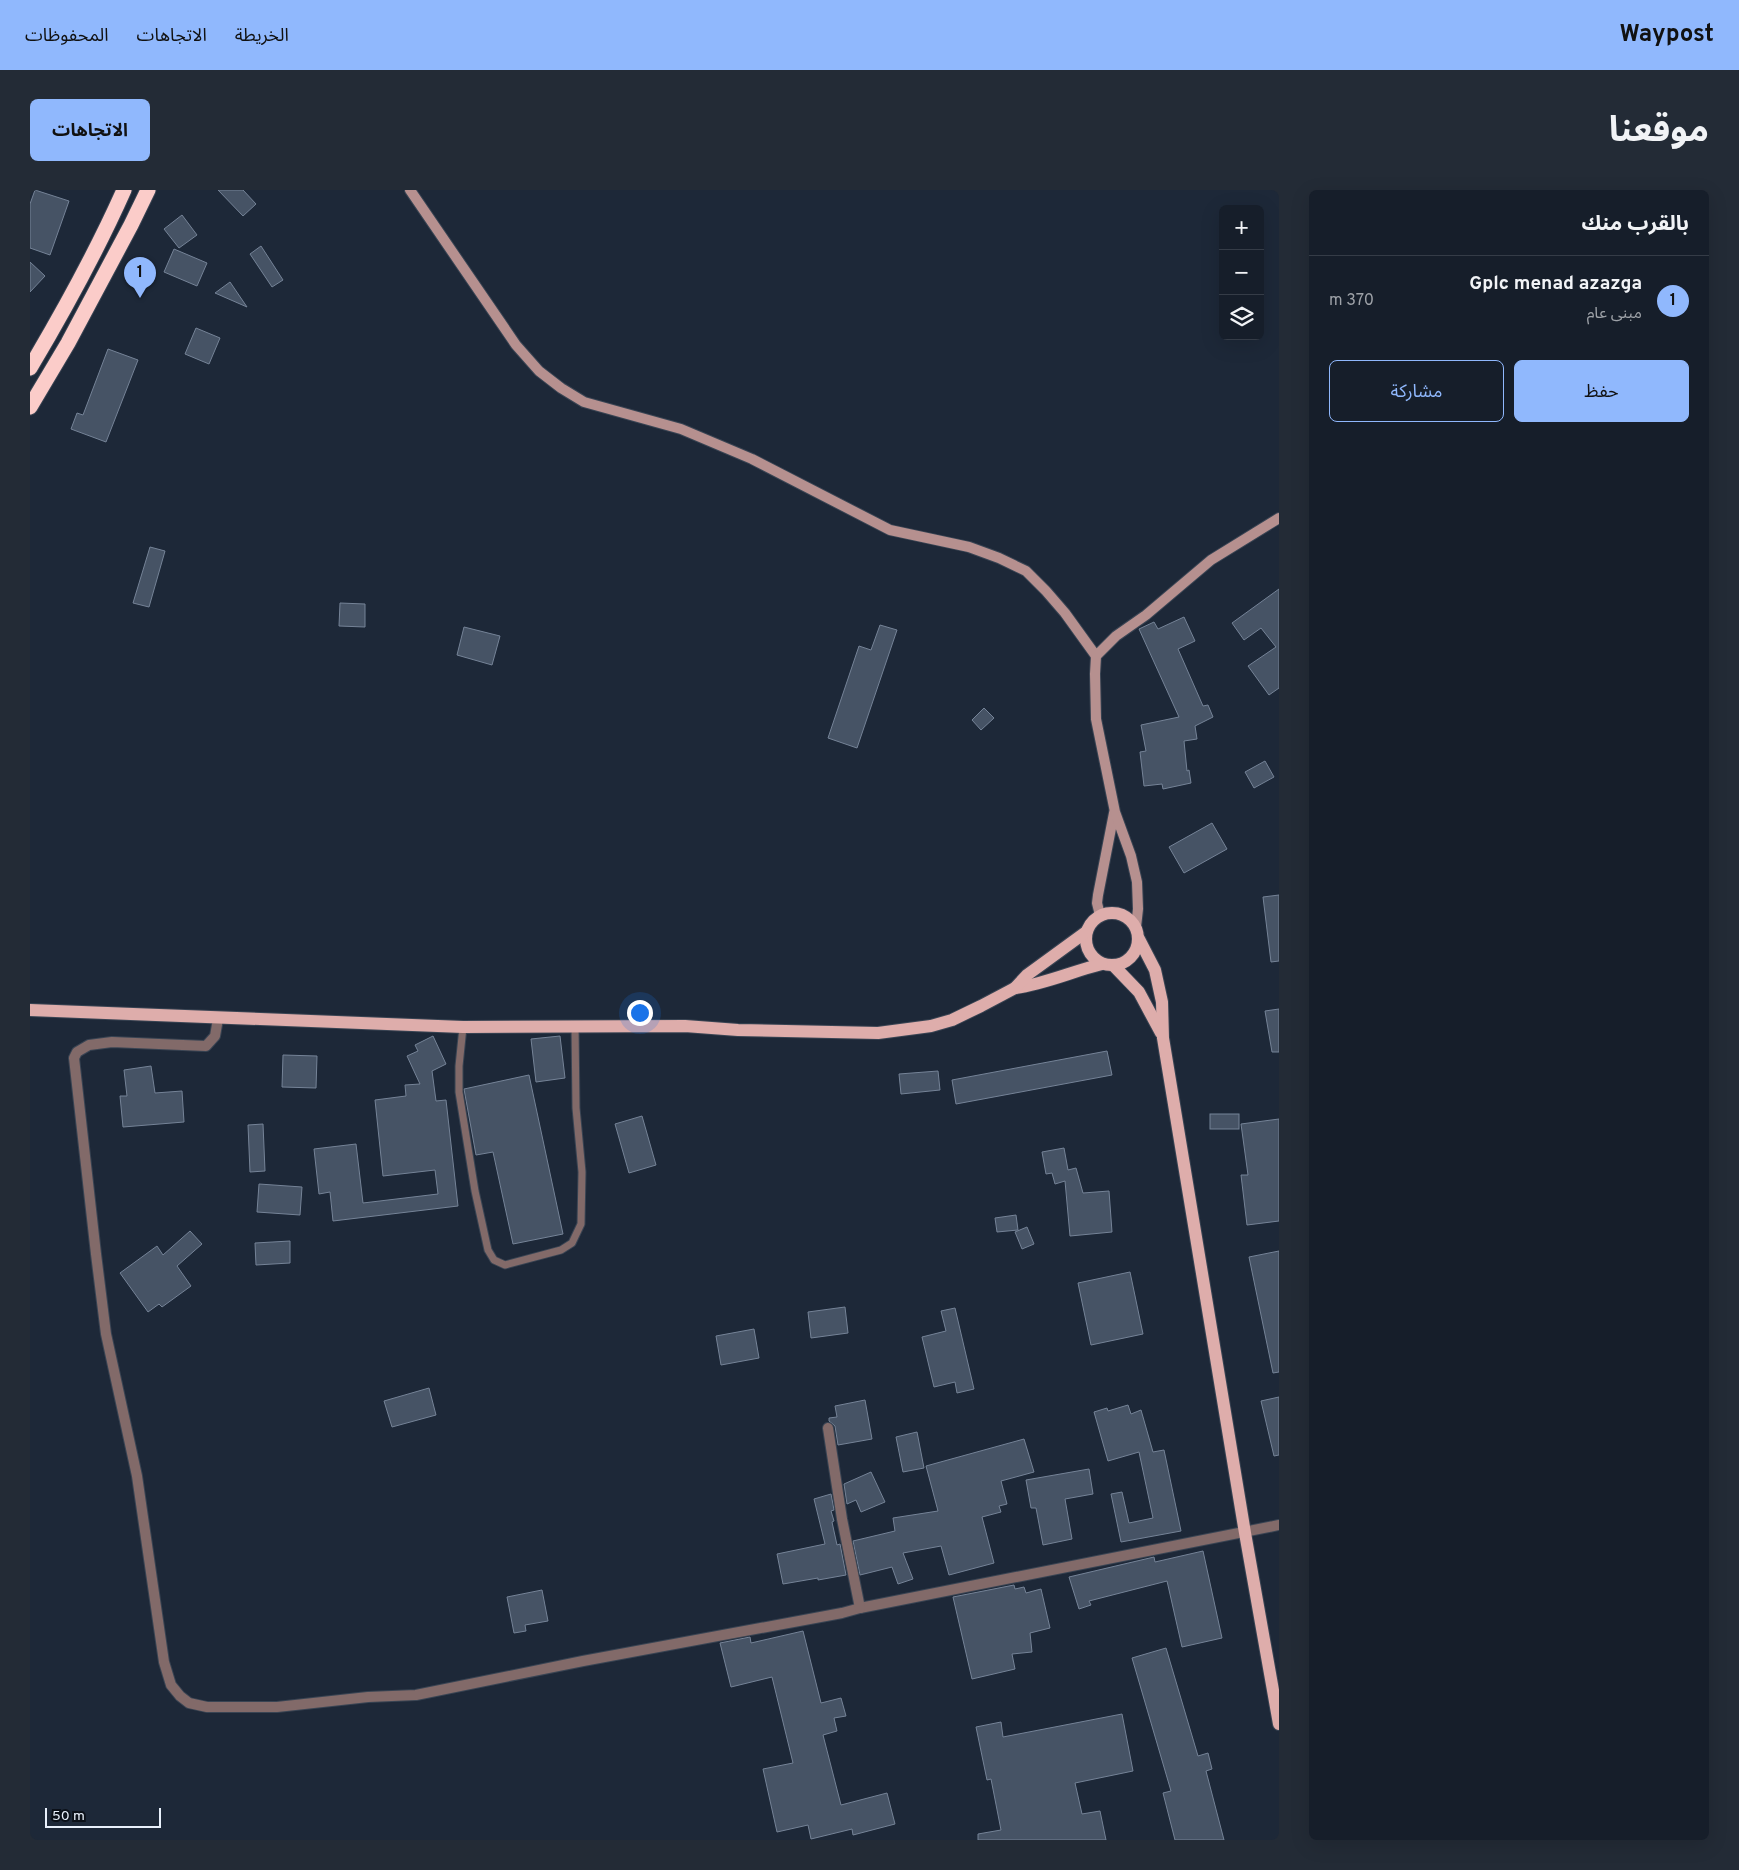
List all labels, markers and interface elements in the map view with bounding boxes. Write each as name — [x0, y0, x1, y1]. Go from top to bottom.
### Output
text: Waypost — [1620, 20, 1714, 50]
text: المحفوظات — [25, 25, 109, 48]
text: الاتجاهات — [137, 25, 207, 48]
text: الخريطة — [235, 25, 289, 48]
button: الاتجاهات — [30, 99, 150, 161]
text: موقعنا — [1609, 110, 1709, 154]
map controls — [1219, 205, 1264, 340]
button: + — [1219, 205, 1264, 250]
text: بالقرب منك — [1581, 211, 1689, 238]
button: − — [1219, 250, 1264, 295]
pin: 1 — [124, 257, 156, 298]
text: Gplc menad azazga — [1469, 272, 1642, 296]
text: 370 m — [1329, 291, 1374, 311]
text: 1 — [1670, 291, 1676, 311]
button: layers — [1219, 295, 1264, 340]
text: مبنى عام — [1587, 304, 1642, 324]
button: مشاركة — [1329, 360, 1504, 422]
button: حفظ — [1514, 360, 1689, 422]
your location — [627, 1000, 653, 1026]
scale bar — [45, 1805, 161, 1828]
text: 50 m — [52, 1808, 85, 1825]

